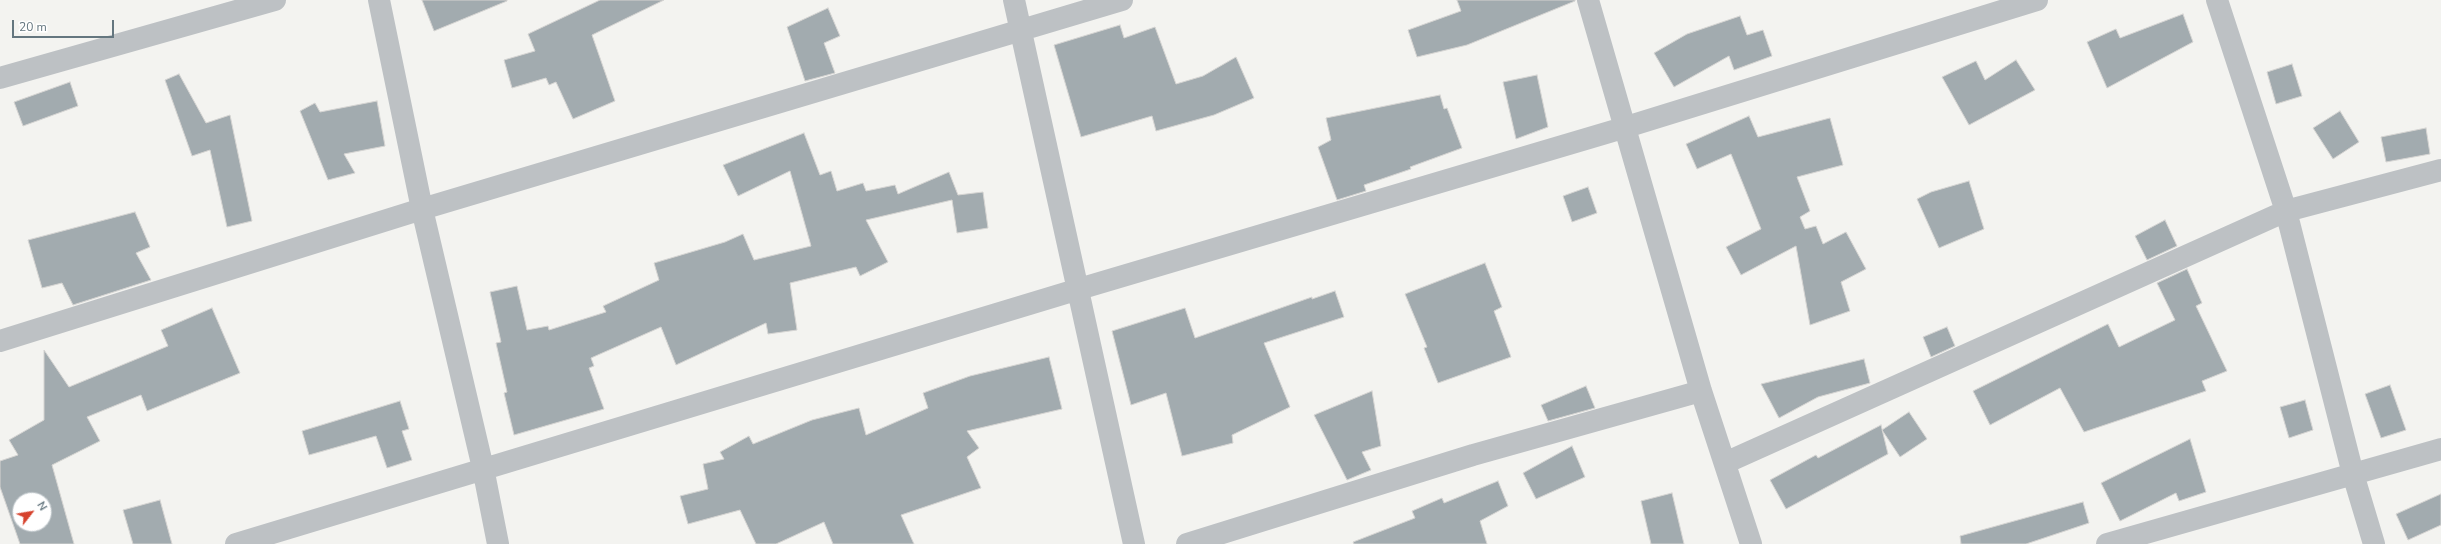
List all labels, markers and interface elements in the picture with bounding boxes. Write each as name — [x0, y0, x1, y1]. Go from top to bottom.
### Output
scale bar — [14, 12, 116, 38]
text: 20 m — [19, 19, 47, 35]
north arrow — [12, 492, 52, 532]
text: N — [33, 499, 50, 513]

